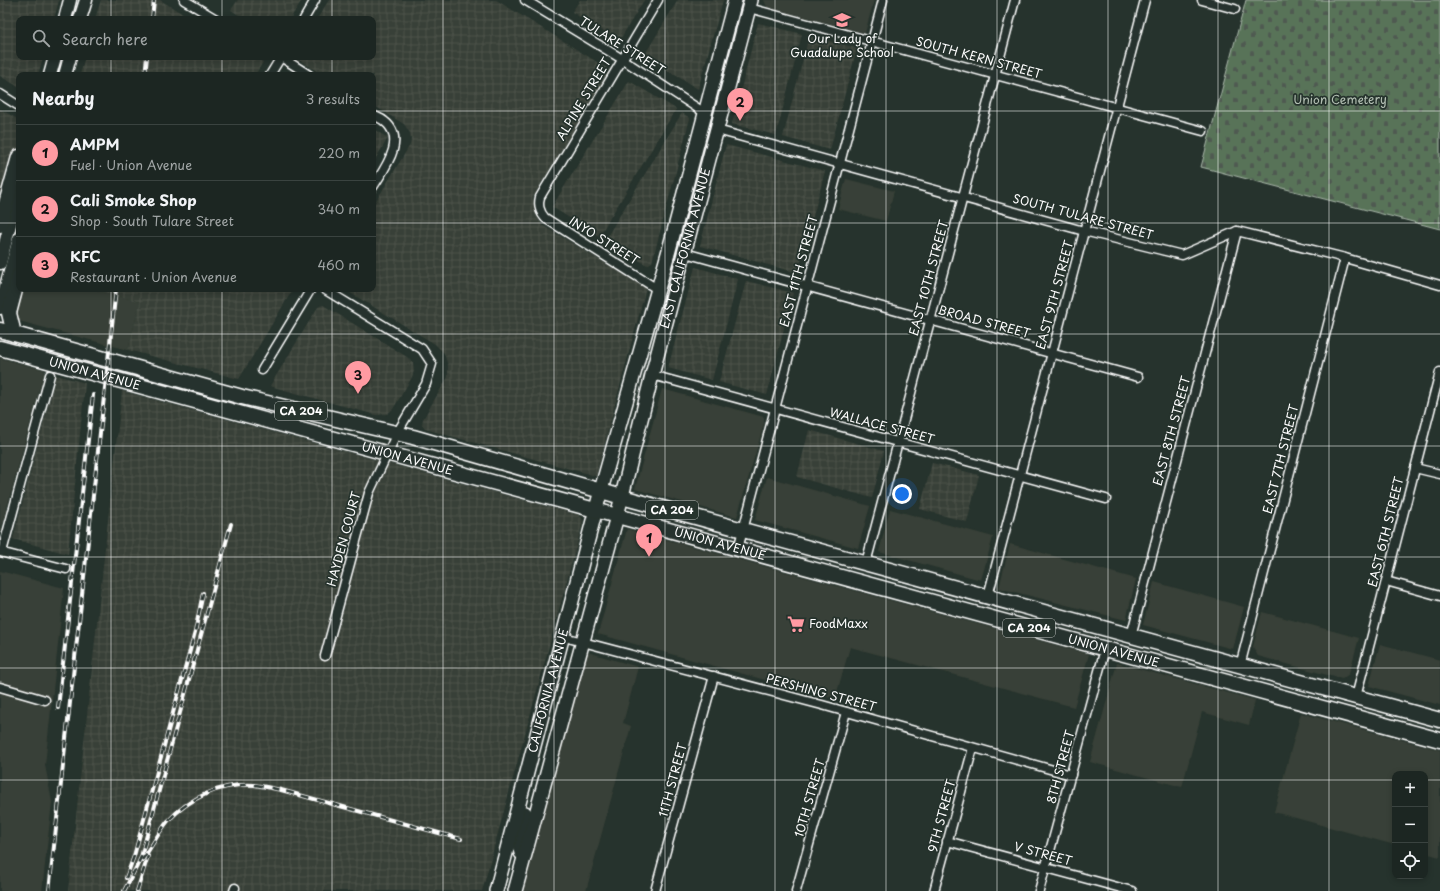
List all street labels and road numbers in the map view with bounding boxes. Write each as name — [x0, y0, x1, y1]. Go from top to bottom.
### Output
street label: TULARE STREET — [576, 12, 670, 79]
street label: SOUTH KERN STREET — [914, 32, 1045, 83]
street label: ALPINE STREET — [551, 53, 615, 143]
street label: EAST CALIFORNIA AVENUE — [655, 166, 714, 330]
street label: SOUTH TULARE STREET — [1011, 189, 1156, 244]
street label: INYO STREET — [566, 211, 644, 269]
street label: EAST 11TH STREET — [774, 212, 822, 329]
street label: EAST 10TH STREET — [904, 217, 952, 338]
street label: EAST 9TH STREET — [1031, 237, 1077, 351]
street label: BROAD STREET — [936, 300, 1033, 342]
street label: UNION AVENUE — [47, 352, 143, 394]
street label: EAST 8TH STREET — [1148, 373, 1195, 488]
street label: EAST 7TH STREET — [1258, 401, 1303, 515]
road number: CA 204 — [275, 402, 327, 420]
street label: WALLACE STREET — [828, 402, 938, 448]
street label: UNION AVENUE — [360, 437, 455, 479]
street label: EAST 6TH STREET — [1363, 474, 1408, 589]
street label: HAYDEN COURT — [322, 488, 365, 588]
road number: CA 204 — [646, 501, 698, 519]
street label: UNION AVENUE — [672, 522, 768, 564]
road number: CA 204 — [1003, 619, 1055, 637]
street label: CALIFORNIA AVENUE — [523, 626, 572, 755]
street label: UNION AVENUE — [1066, 629, 1162, 671]
street label: PERSHING STREET — [764, 669, 879, 716]
street label: 8TH STREET — [1042, 727, 1079, 805]
street label: 11TH STREET — [653, 740, 691, 819]
street label: 10TH STREET — [789, 756, 829, 839]
street label: 9TH STREET — [923, 776, 960, 854]
street label: V STREET — [1012, 837, 1075, 870]

